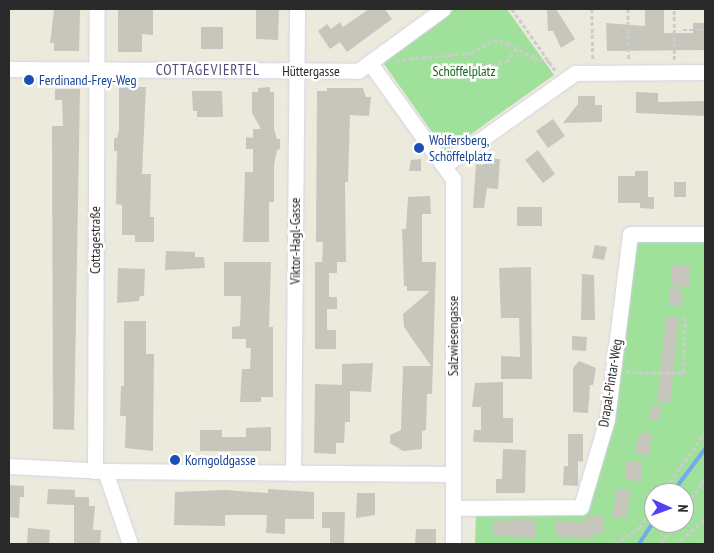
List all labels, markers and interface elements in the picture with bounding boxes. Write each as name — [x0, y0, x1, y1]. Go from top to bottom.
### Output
district label: COTTAGEVIERTEL — [154, 61, 262, 79]
street label: Hüttergasse — [282, 63, 340, 79]
park label: Schöffelplatz — [432, 63, 496, 79]
place label: Ferdinand-Frey-Weg — [39, 72, 137, 88]
marker: Ferdinand-Frey-Weg — [23, 74, 35, 86]
place label: Wolfersberg, Schöffelplatz — [429, 132, 492, 164]
marker: Wolfersberg, Schöffelplatz — [413, 142, 425, 154]
street label: Viktor-Hagl-Gasse — [287, 198, 303, 284]
street label: Cottagestraße — [87, 206, 103, 274]
street label: Salzwiesengasse — [445, 296, 461, 376]
street label: Drapal-Pintar-Weg — [595, 338, 625, 428]
place label: Korngoldgasse — [185, 452, 256, 468]
marker: Korngoldgasse — [169, 454, 181, 466]
north arrow — [644, 483, 694, 533]
text: N — [674, 504, 692, 513]

